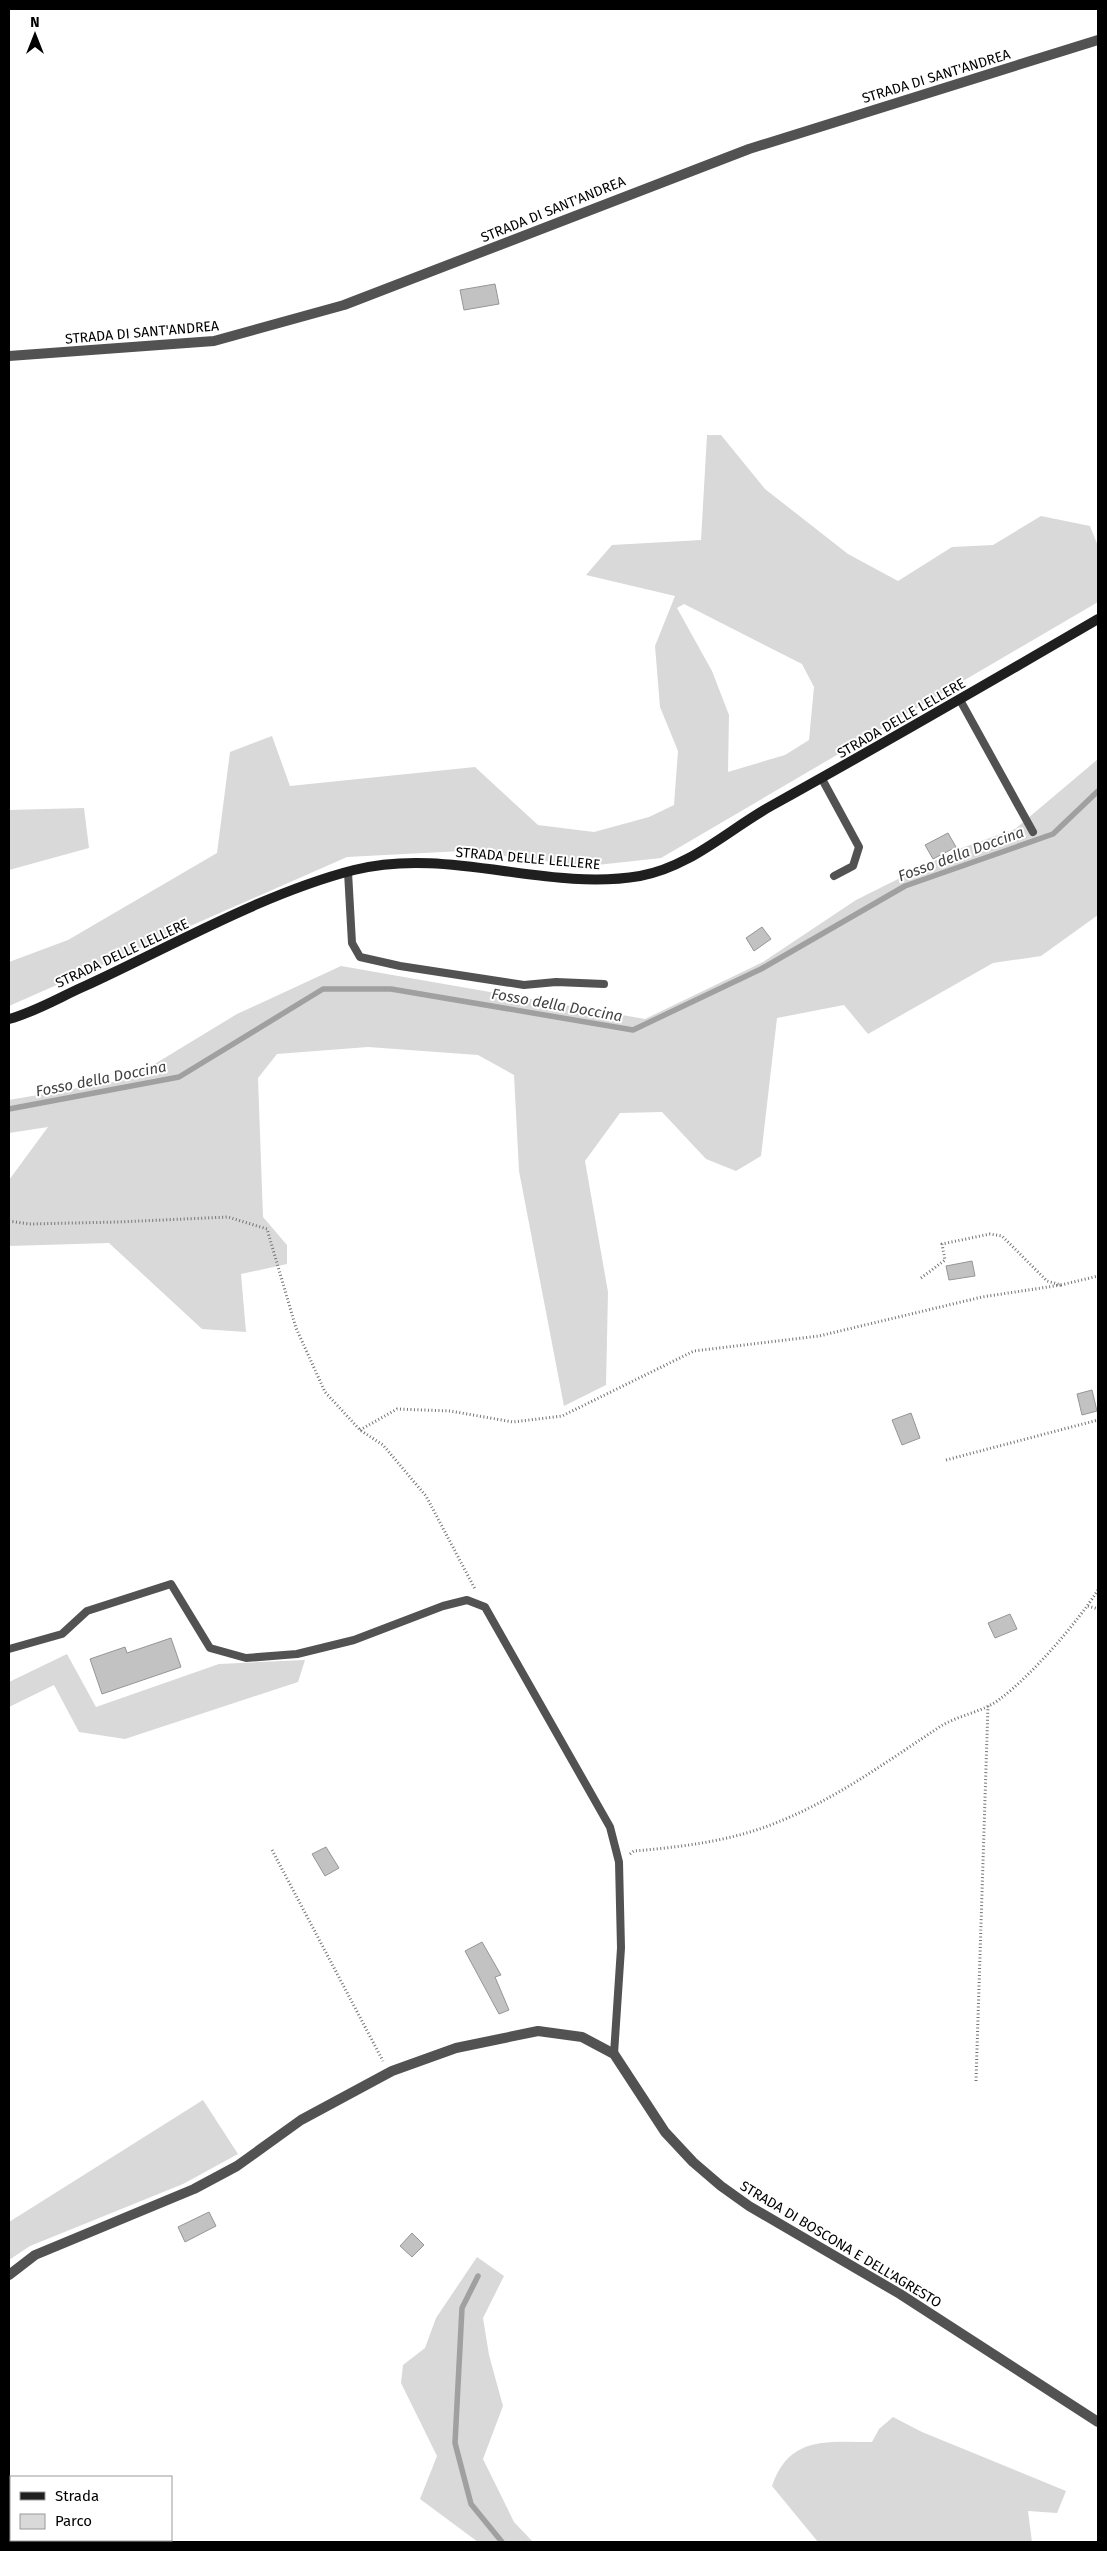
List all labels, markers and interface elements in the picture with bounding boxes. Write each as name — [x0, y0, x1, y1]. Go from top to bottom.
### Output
north arrow — [10, 10, 60, 60]
text: N — [30, 14, 40, 31]
street label: STRADA DI SANT'ANDREA — [860, 46, 1012, 107]
street label: STRADA DI SANT'ANDREA — [478, 173, 628, 246]
street label: STRADA DI SANT'ANDREA — [64, 317, 220, 348]
street label: STRADA DELLE LELLERE — [834, 675, 968, 762]
water label: Fosso della Doccina — [896, 823, 1026, 885]
street label: STRADA DELLE LELLERE — [455, 844, 601, 873]
street label: STRADA DELLE LELLERE — [53, 915, 192, 992]
water label: Fosso della Doccina — [490, 985, 624, 1025]
water label: Fosso della Doccina — [34, 1058, 168, 1100]
street label: STRADA DI BOSCONA E DELL'AGRESTO — [737, 2177, 945, 2311]
legend — [10, 2476, 172, 2541]
text: Strada — [55, 2487, 99, 2505]
text: Parco — [55, 2512, 92, 2530]

